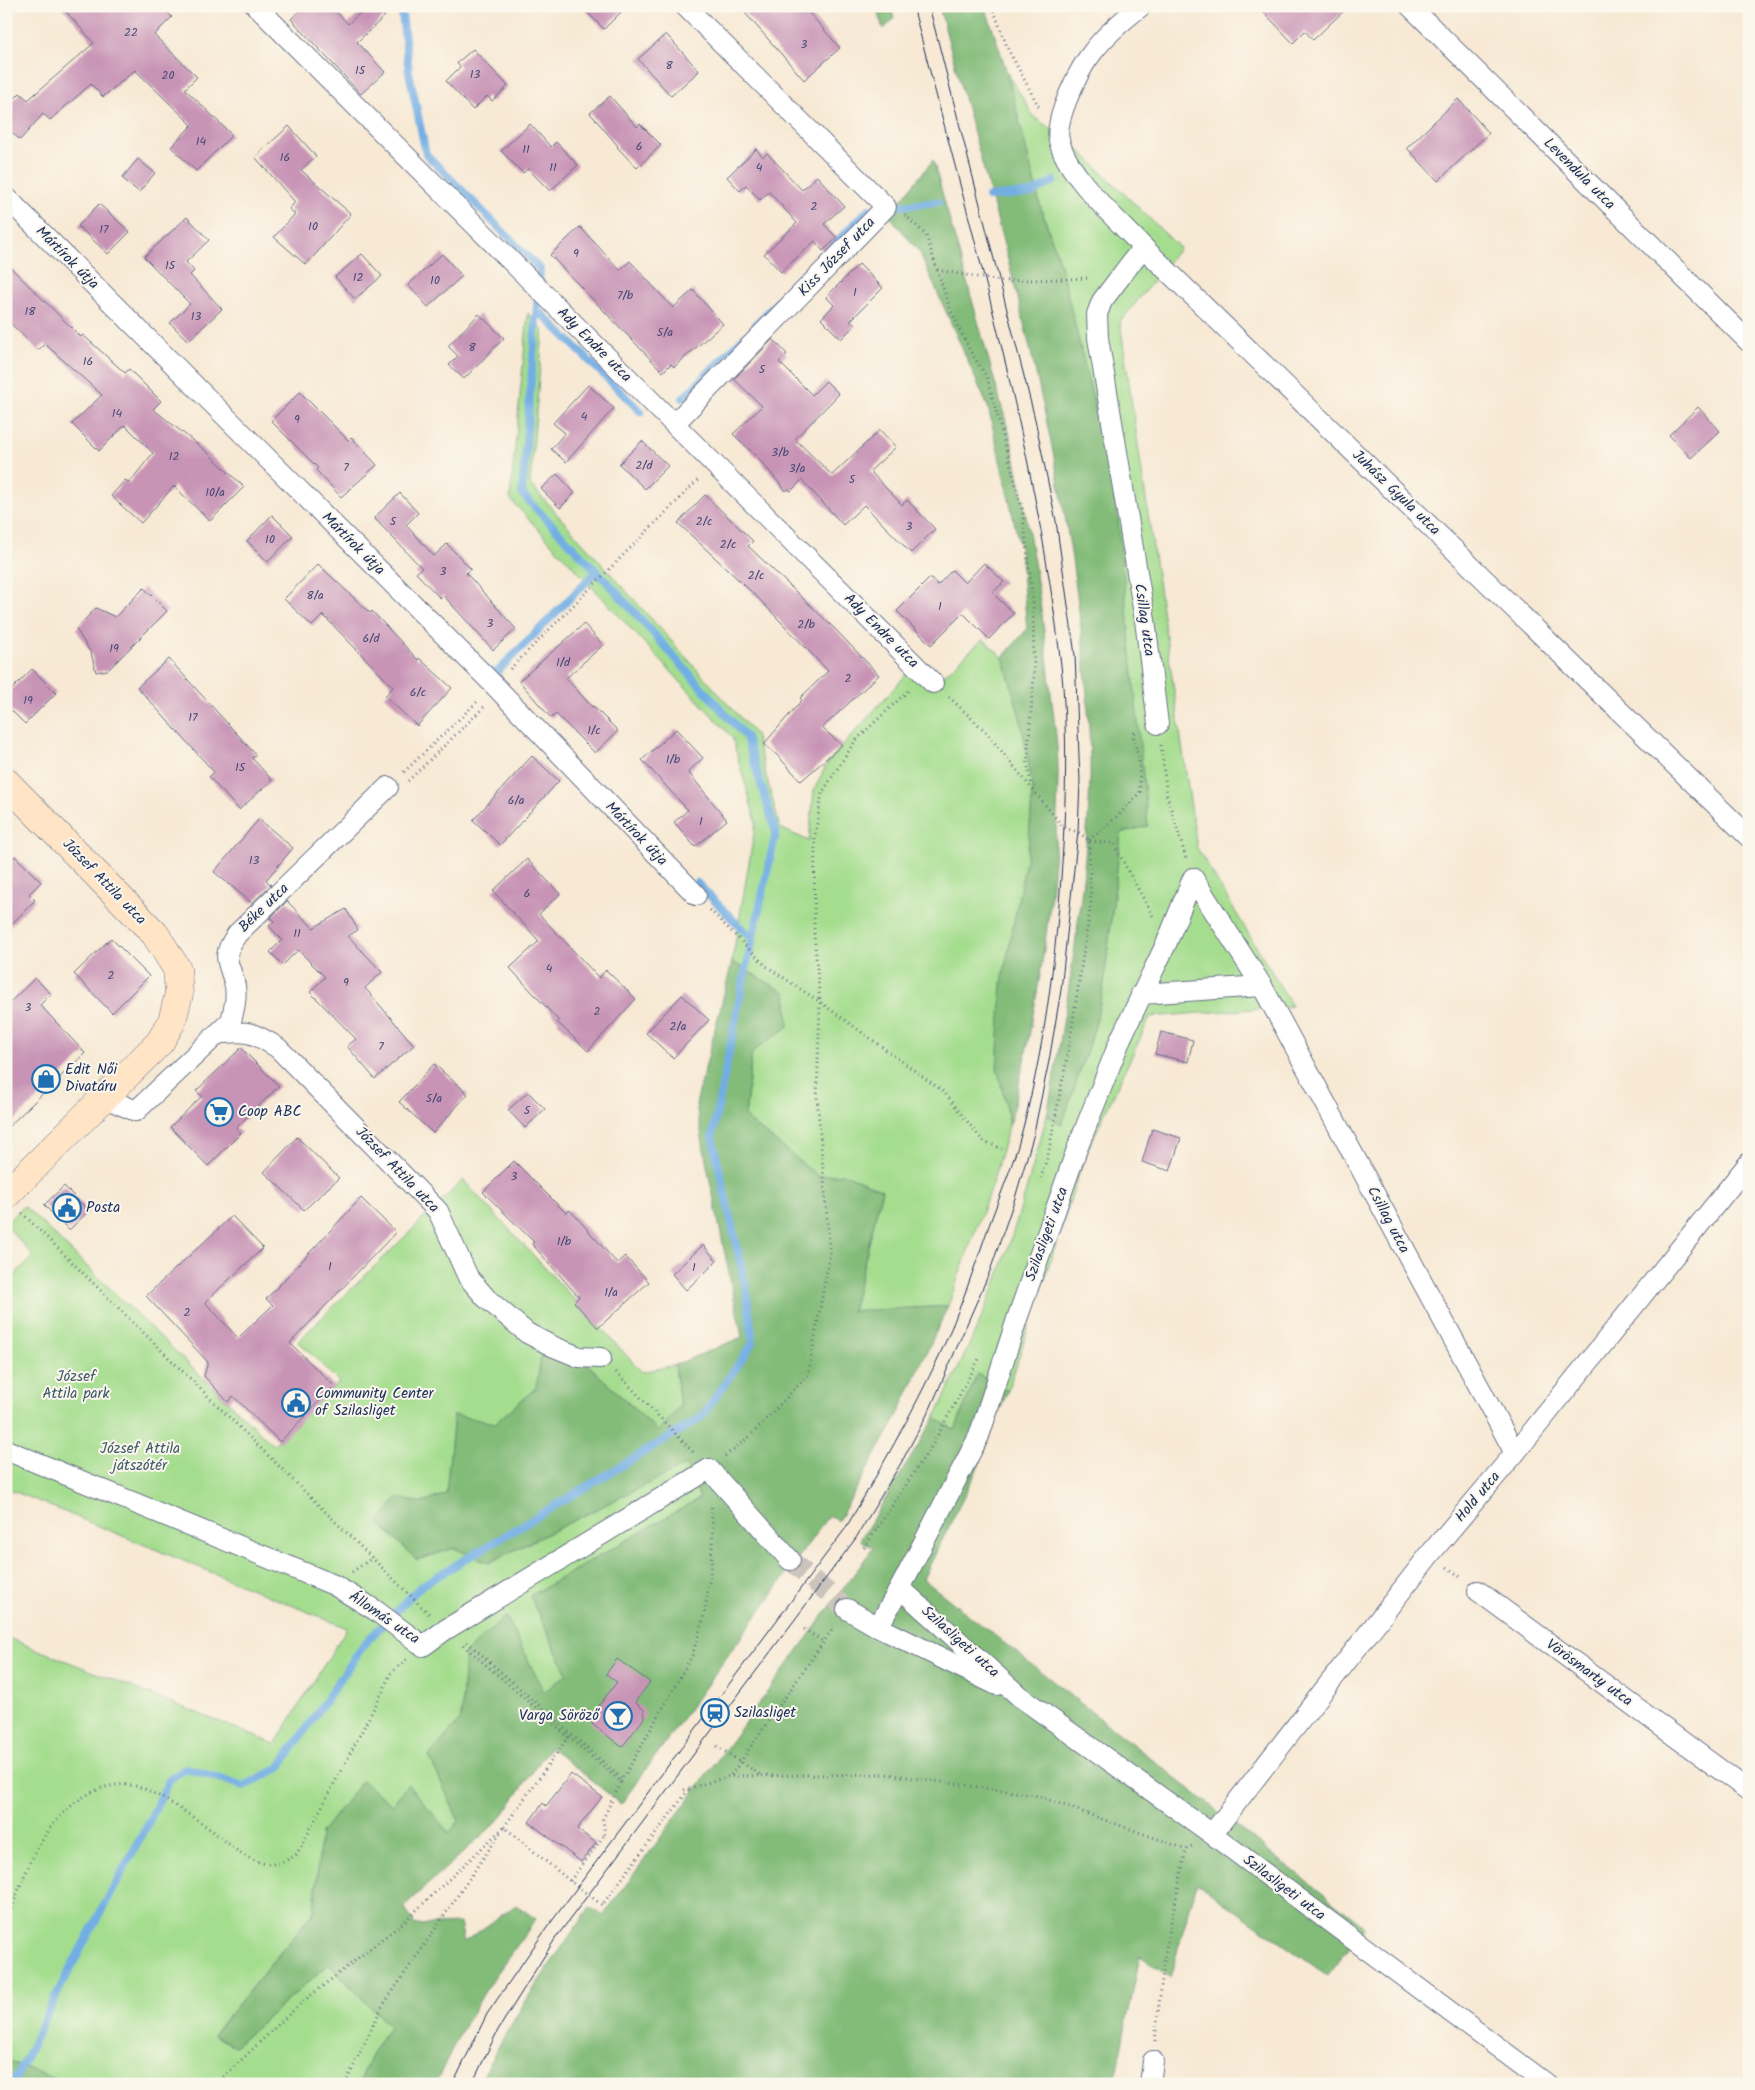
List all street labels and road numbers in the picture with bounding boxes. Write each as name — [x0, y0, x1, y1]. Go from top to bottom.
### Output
street label: Levendula utca — [1537, 132, 1621, 216]
street label: Kiss József utca — [793, 212, 881, 302]
street label: Mártírok útja — [30, 221, 104, 295]
street label: Ady Endre utca — [551, 302, 637, 388]
street label: Juhász Gyula utca — [1346, 444, 1446, 542]
street label: Mártírok útja — [316, 507, 390, 581]
street label: Csillag utca — [1127, 582, 1161, 658]
street label: Ady Endre utca — [838, 588, 924, 674]
street label: Mártírok útja — [599, 796, 673, 872]
street label: József Attila utca — [56, 833, 152, 931]
street label: Béke utca — [233, 878, 295, 938]
street label: József Attila utca — [349, 1121, 445, 1219]
street label: Csillag utca — [1360, 1182, 1416, 1258]
street label: Szilasligeti utca — [1019, 1184, 1075, 1284]
street label: Hold utca — [1449, 1466, 1507, 1528]
street label: Állomás utca — [344, 1585, 424, 1651]
street label: Szilasligeti utca — [915, 1600, 1005, 1684]
street label: Vörösmarty utca — [1541, 1633, 1637, 1713]
street label: Szilasligeti utca — [1237, 1849, 1331, 1927]

